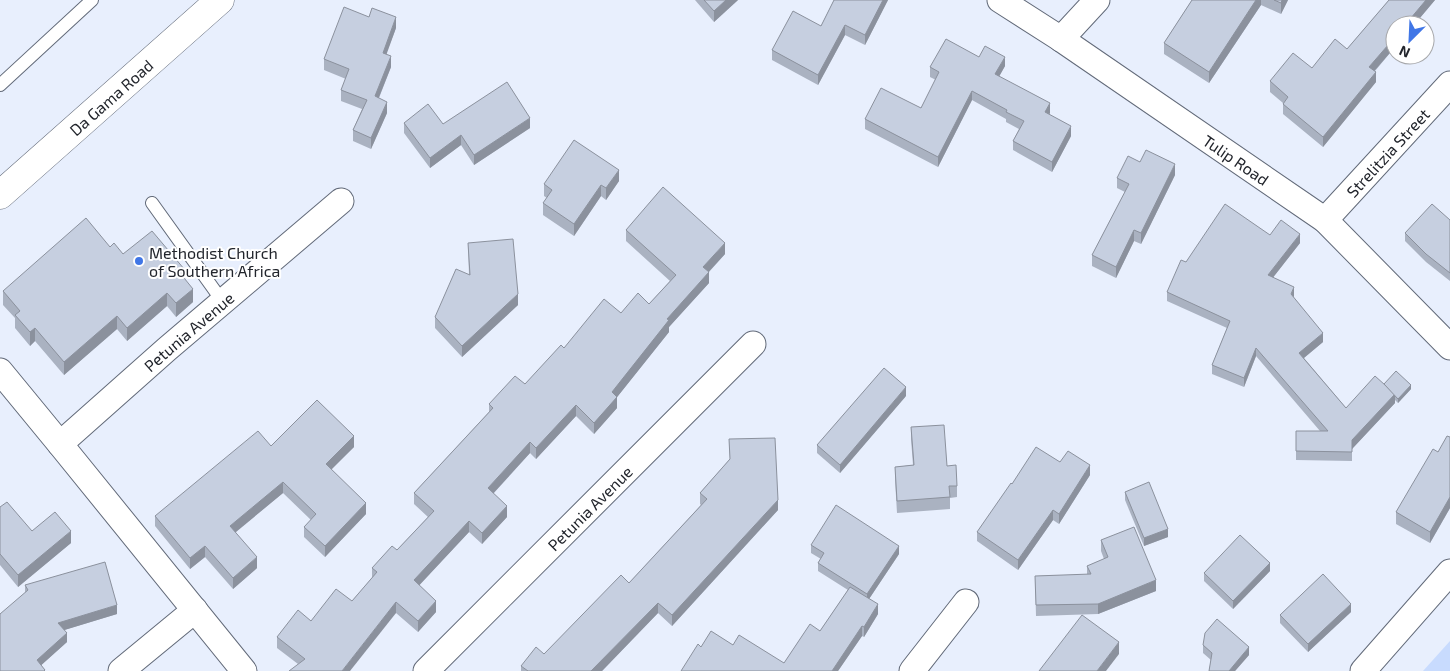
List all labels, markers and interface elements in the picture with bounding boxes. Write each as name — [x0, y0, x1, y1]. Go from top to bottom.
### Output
north arrow — [1385, 15, 1435, 65]
text: N — [1396, 43, 1413, 62]
street label: Da Gama Road — [65, 55, 156, 139]
street label: Strelitzia Street — [1342, 104, 1433, 201]
street label: Tulip Road — [1200, 130, 1273, 188]
place label: Methodist Church of Southern Africa — [149, 243, 280, 280]
marker: Methodist Church of Southern Africa — [133, 255, 145, 267]
street label: Petunia Avenue — [140, 287, 237, 375]
street label: Petunia Avenue — [543, 461, 636, 554]

